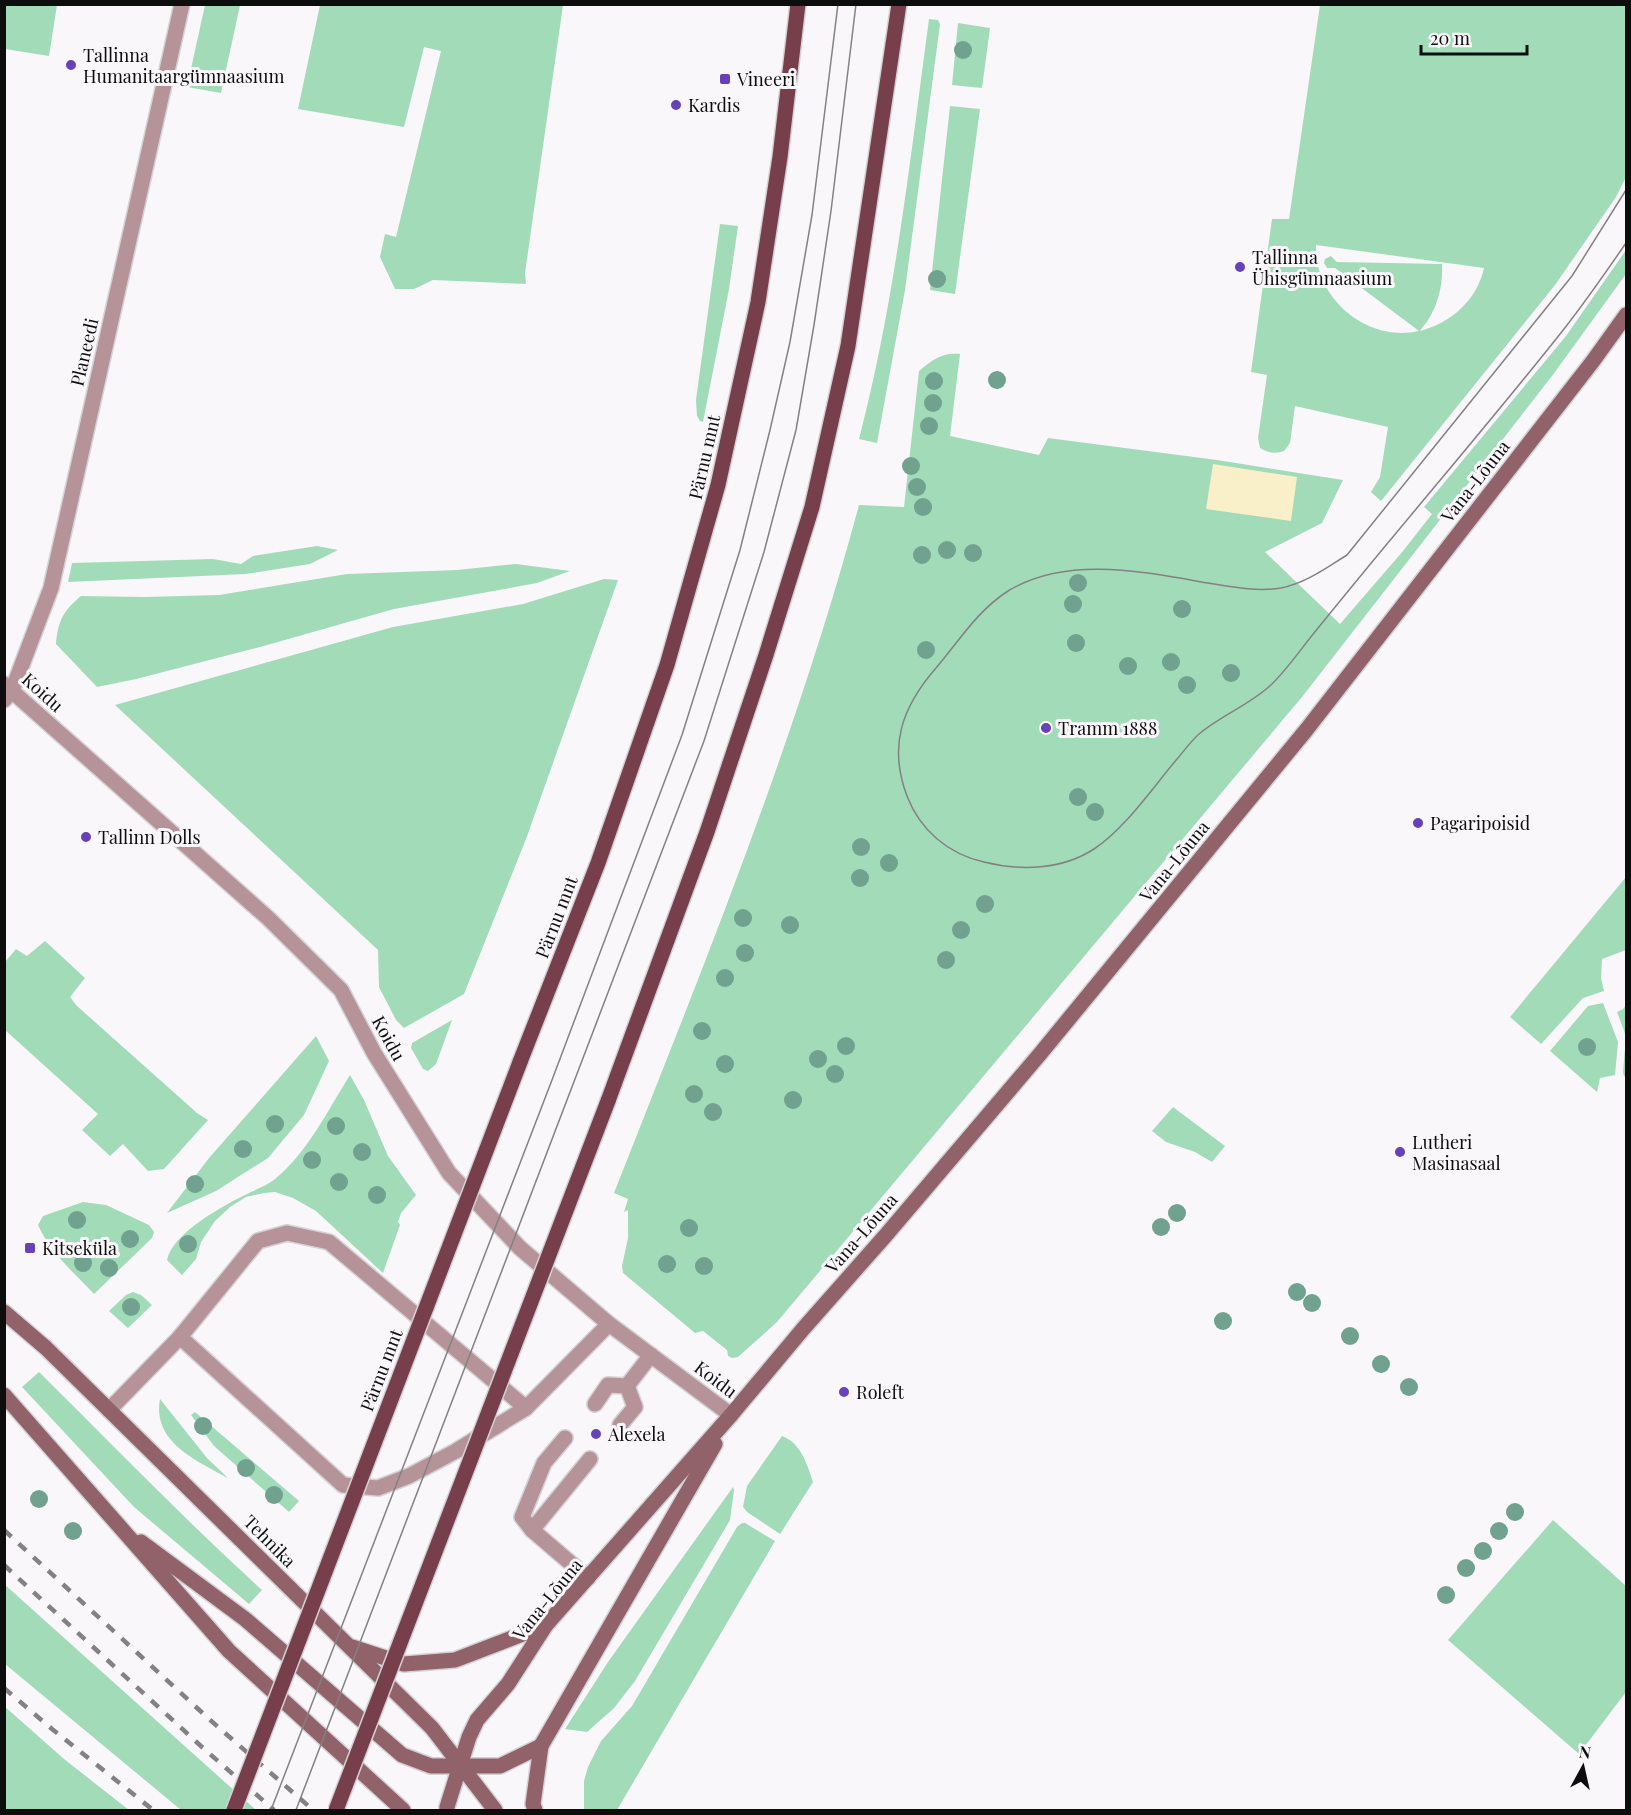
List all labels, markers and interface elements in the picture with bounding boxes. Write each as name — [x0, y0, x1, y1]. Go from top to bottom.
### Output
scale bar — [1421, 18, 1528, 56]
text: 20 m — [1430, 26, 1470, 50]
place label: Tallinna Humanitaargümnaasium — [83, 43, 285, 88]
marker: Tallinna Humanitaargümnaasium — [64, 58, 78, 72]
place label: Vineeri — [736, 67, 795, 91]
marker: Vineeri — [718, 72, 732, 86]
place label: Kardis — [688, 93, 740, 117]
marker: Kardis — [669, 98, 683, 112]
place label: Tallinna Ühisgümnaasium — [1252, 245, 1392, 290]
marker: Tallinna Ühisgümnaasium — [1233, 260, 1247, 274]
street label: Planeedi — [65, 316, 103, 388]
street label: Pärnu mnt — [683, 412, 726, 502]
street label: Vana-Lõuna — [1435, 435, 1515, 528]
street label: Koidu — [17, 667, 69, 717]
place label: Tramm 1888 — [1058, 716, 1157, 740]
marker: Tramm 1888 — [1039, 721, 1053, 735]
place label: Pagaripoisid — [1430, 811, 1531, 835]
street label: Vana-Lõuna — [1133, 815, 1214, 908]
marker: Pagaripoisid — [1411, 816, 1425, 830]
place label: Tallinn Dolls — [98, 825, 200, 849]
marker: Tallinn Dolls — [79, 830, 93, 844]
street label: Pärnu mnt — [529, 872, 583, 962]
street label: Koidu — [367, 1011, 411, 1065]
place label: Lutheri Masinasaal — [1412, 1130, 1501, 1175]
marker: Lutheri Masinasaal — [1393, 1145, 1407, 1159]
street label: Vana-Lõuna — [819, 1188, 902, 1279]
place label: Kitseküla — [42, 1236, 117, 1260]
marker: Kitseküla — [23, 1241, 37, 1255]
street label: Pärnu mnt — [354, 1325, 408, 1415]
street label: Koidu — [690, 1355, 743, 1403]
place label: Roleft — [856, 1380, 904, 1404]
marker: Roleft — [837, 1385, 851, 1399]
place label: Alexela — [607, 1422, 665, 1446]
marker: Alexela — [589, 1427, 603, 1441]
street label: Tehnika — [239, 1510, 301, 1572]
street label: Vana-Lõuna — [506, 1553, 587, 1646]
north arrow — [1553, 1737, 1613, 1797]
text: N — [1578, 1740, 1593, 1763]

